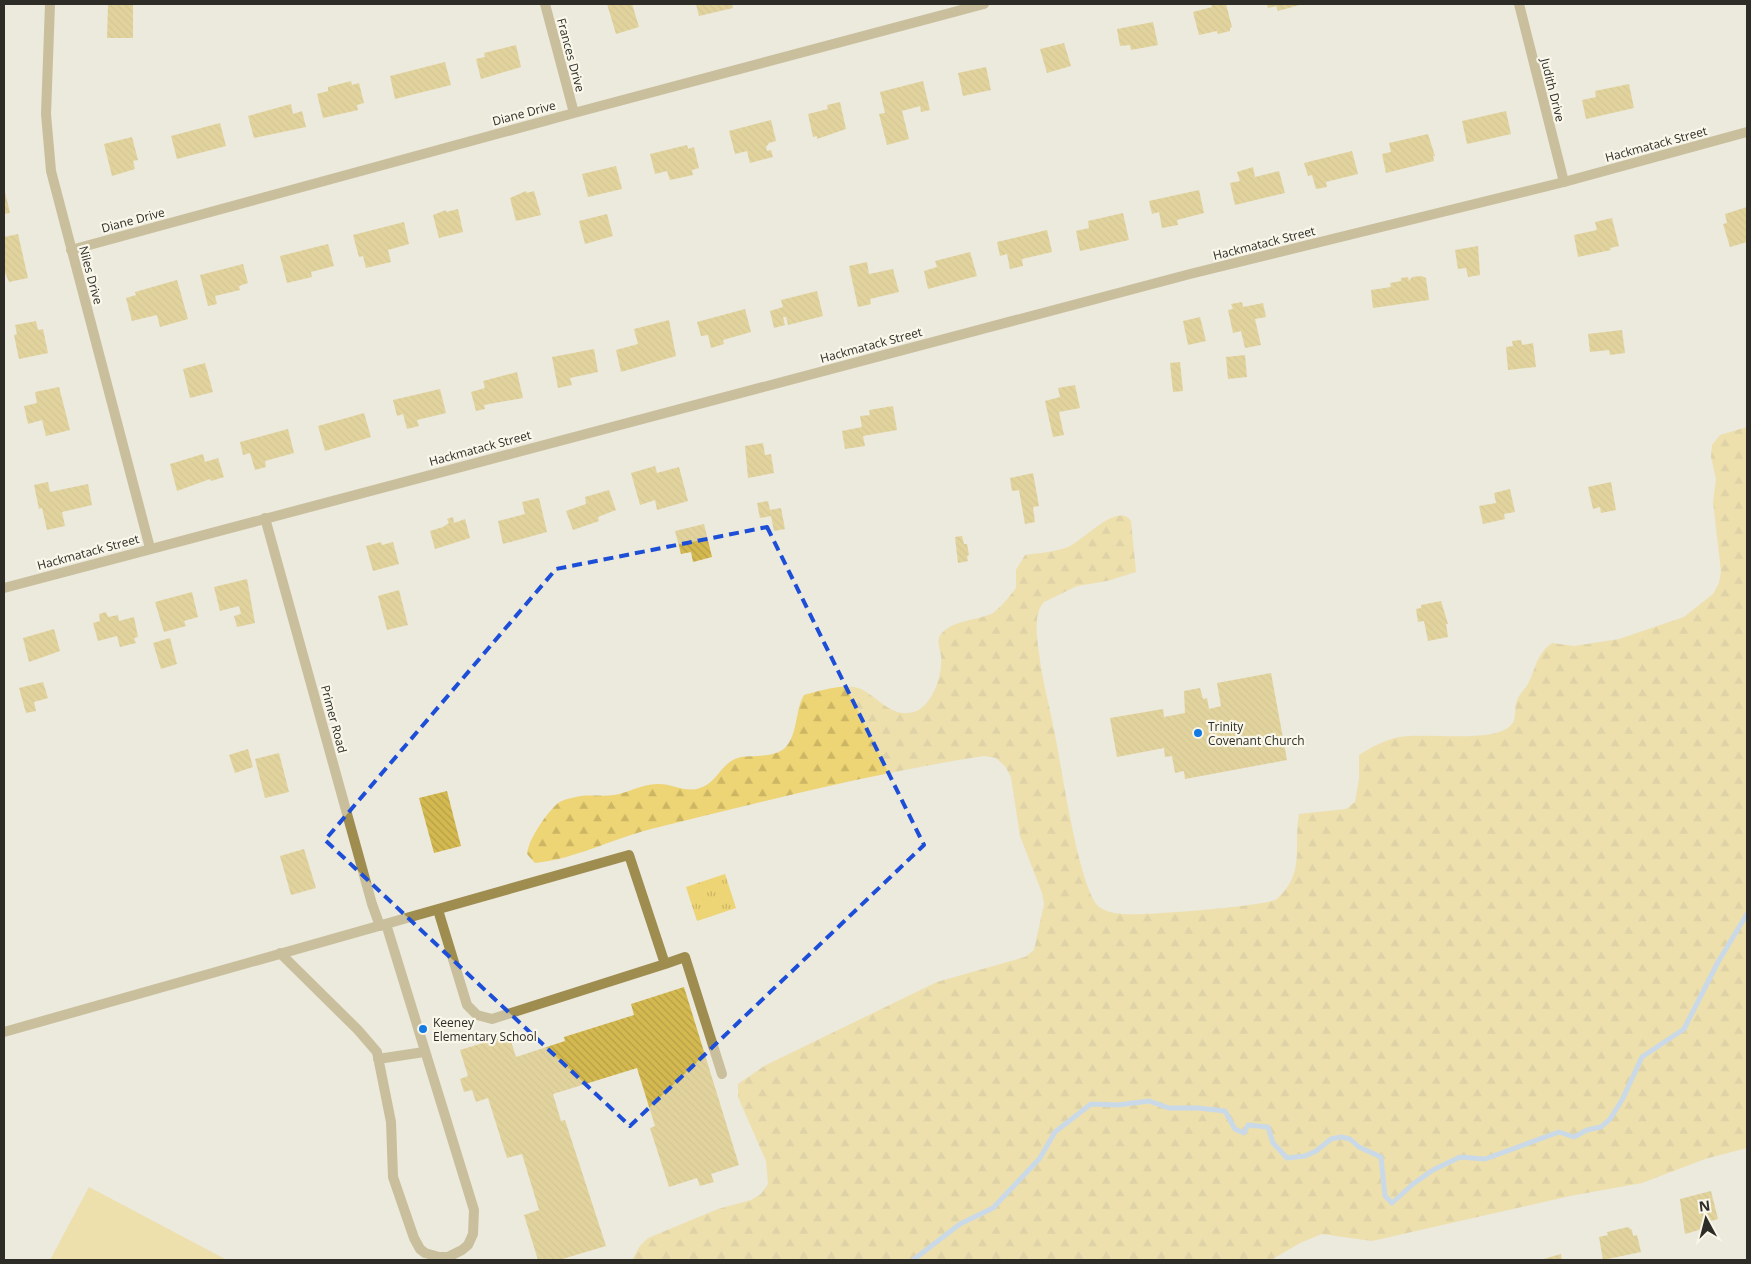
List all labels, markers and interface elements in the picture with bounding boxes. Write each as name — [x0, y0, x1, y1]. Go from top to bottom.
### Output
street label: Frances Drive — [553, 16, 589, 94]
street label: Judith Drive — [1537, 55, 1569, 124]
street label: Diane Drive — [490, 96, 558, 130]
street label: Hackmatack Street — [1603, 122, 1709, 166]
street label: Diane Drive — [99, 203, 167, 237]
street label: Hackmatack Street — [1211, 222, 1317, 264]
street label: Niles Drive — [75, 244, 107, 306]
street label: Hackmatack Street — [818, 323, 924, 367]
street label: Hackmatack Street — [427, 426, 533, 470]
street label: Hackmatack Street — [35, 530, 141, 574]
street label: Primer Road — [317, 683, 351, 755]
place label: Trinity Covenant Church — [1208, 718, 1305, 749]
marker: Trinity Covenant Church — [1192, 727, 1204, 739]
place label: Keeney Elementary School — [433, 1014, 537, 1045]
marker: Keeney Elementary School — [417, 1023, 429, 1035]
north arrow — [1681, 1194, 1731, 1244]
text: N — [1698, 1195, 1711, 1216]

